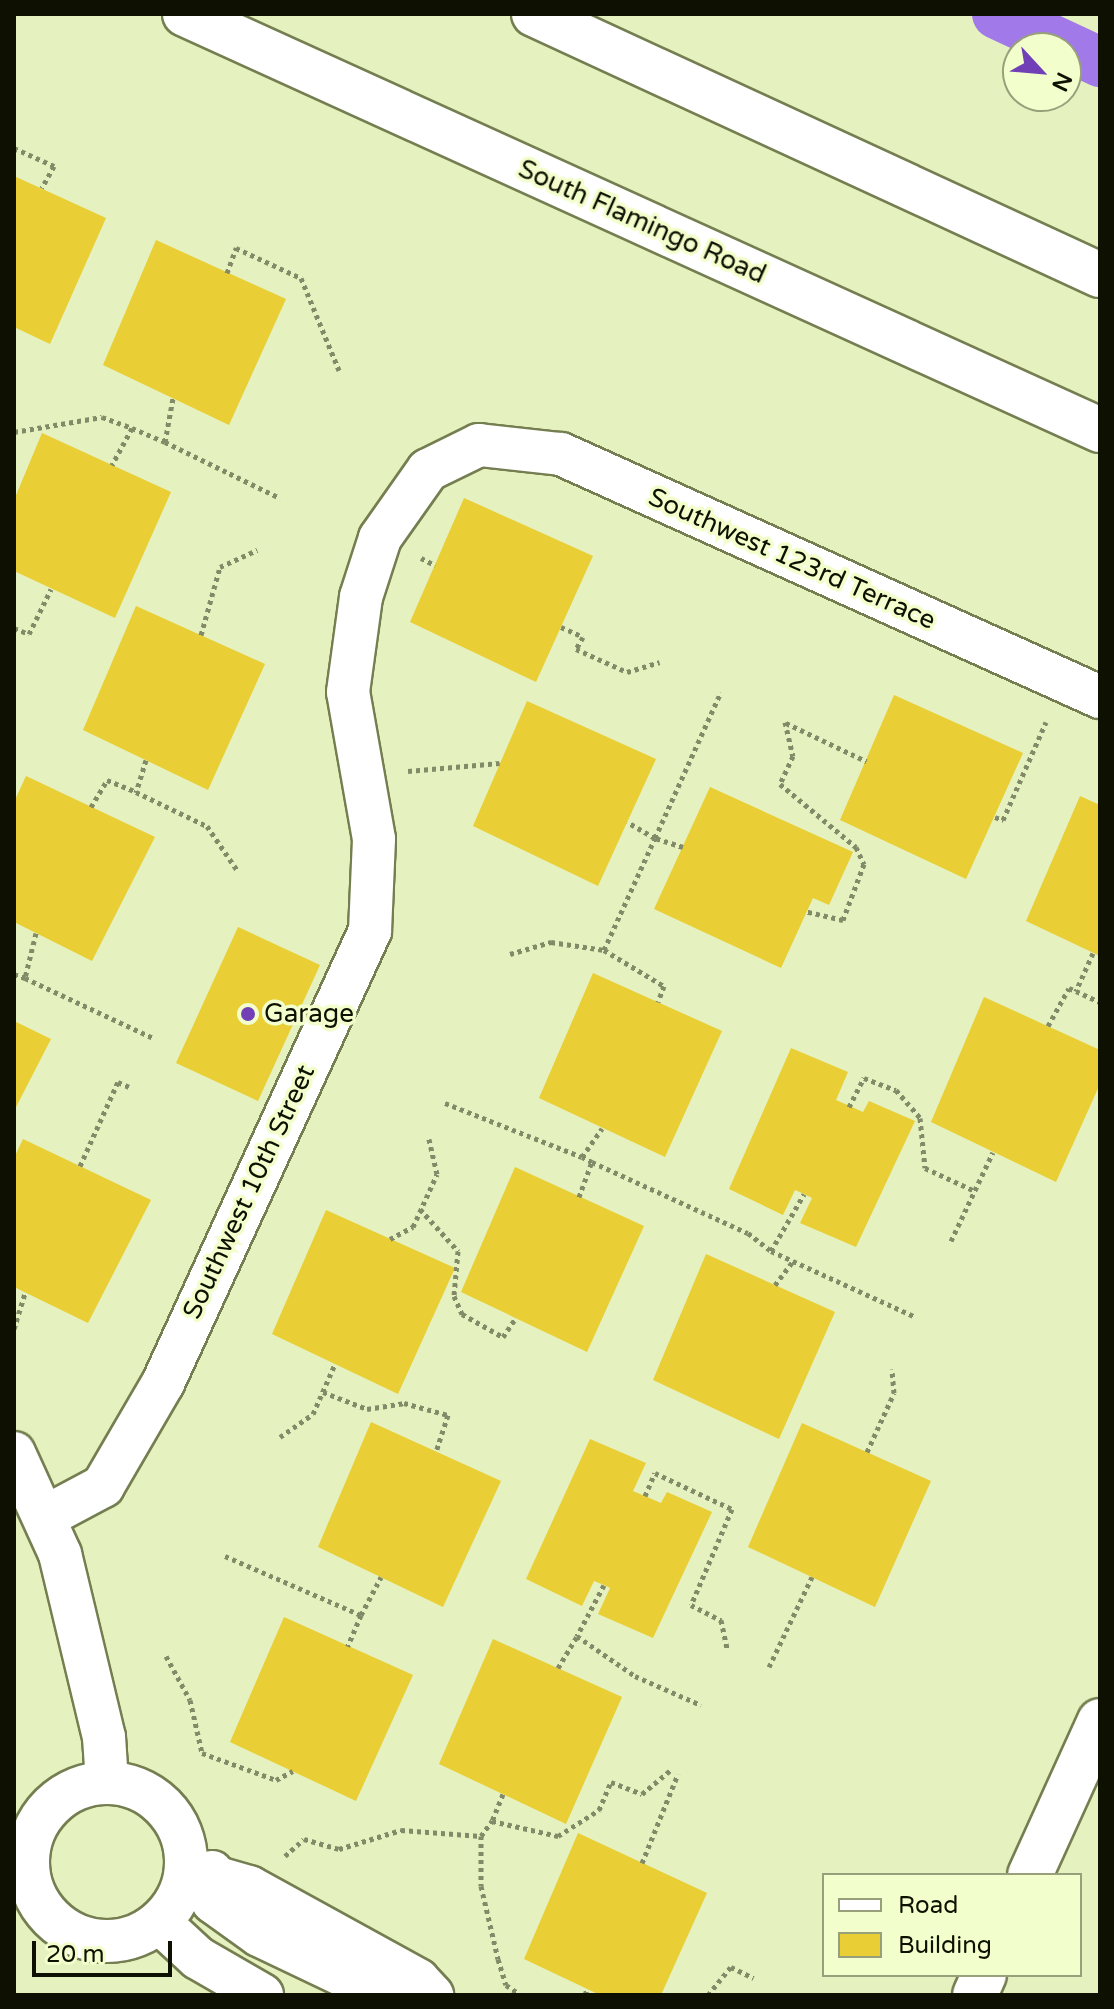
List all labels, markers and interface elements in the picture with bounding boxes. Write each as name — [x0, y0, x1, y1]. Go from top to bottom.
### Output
north arrow — [1002, 32, 1082, 112]
text: N — [1046, 68, 1077, 95]
street label: South Flamingo Road — [514, 153, 770, 291]
street label: Southwest 123rd Terrace — [644, 482, 940, 636]
place label: Garage — [264, 998, 354, 1030]
marker: Garage — [239, 1005, 257, 1023]
street label: Southwest 10th Street — [176, 1060, 322, 1324]
legend — [822, 1873, 1082, 1977]
text: Road — [898, 1891, 958, 1920]
scale bar — [36, 1925, 176, 1975]
text: Building — [898, 1931, 992, 1960]
text: 20 m — [46, 1940, 104, 1969]

